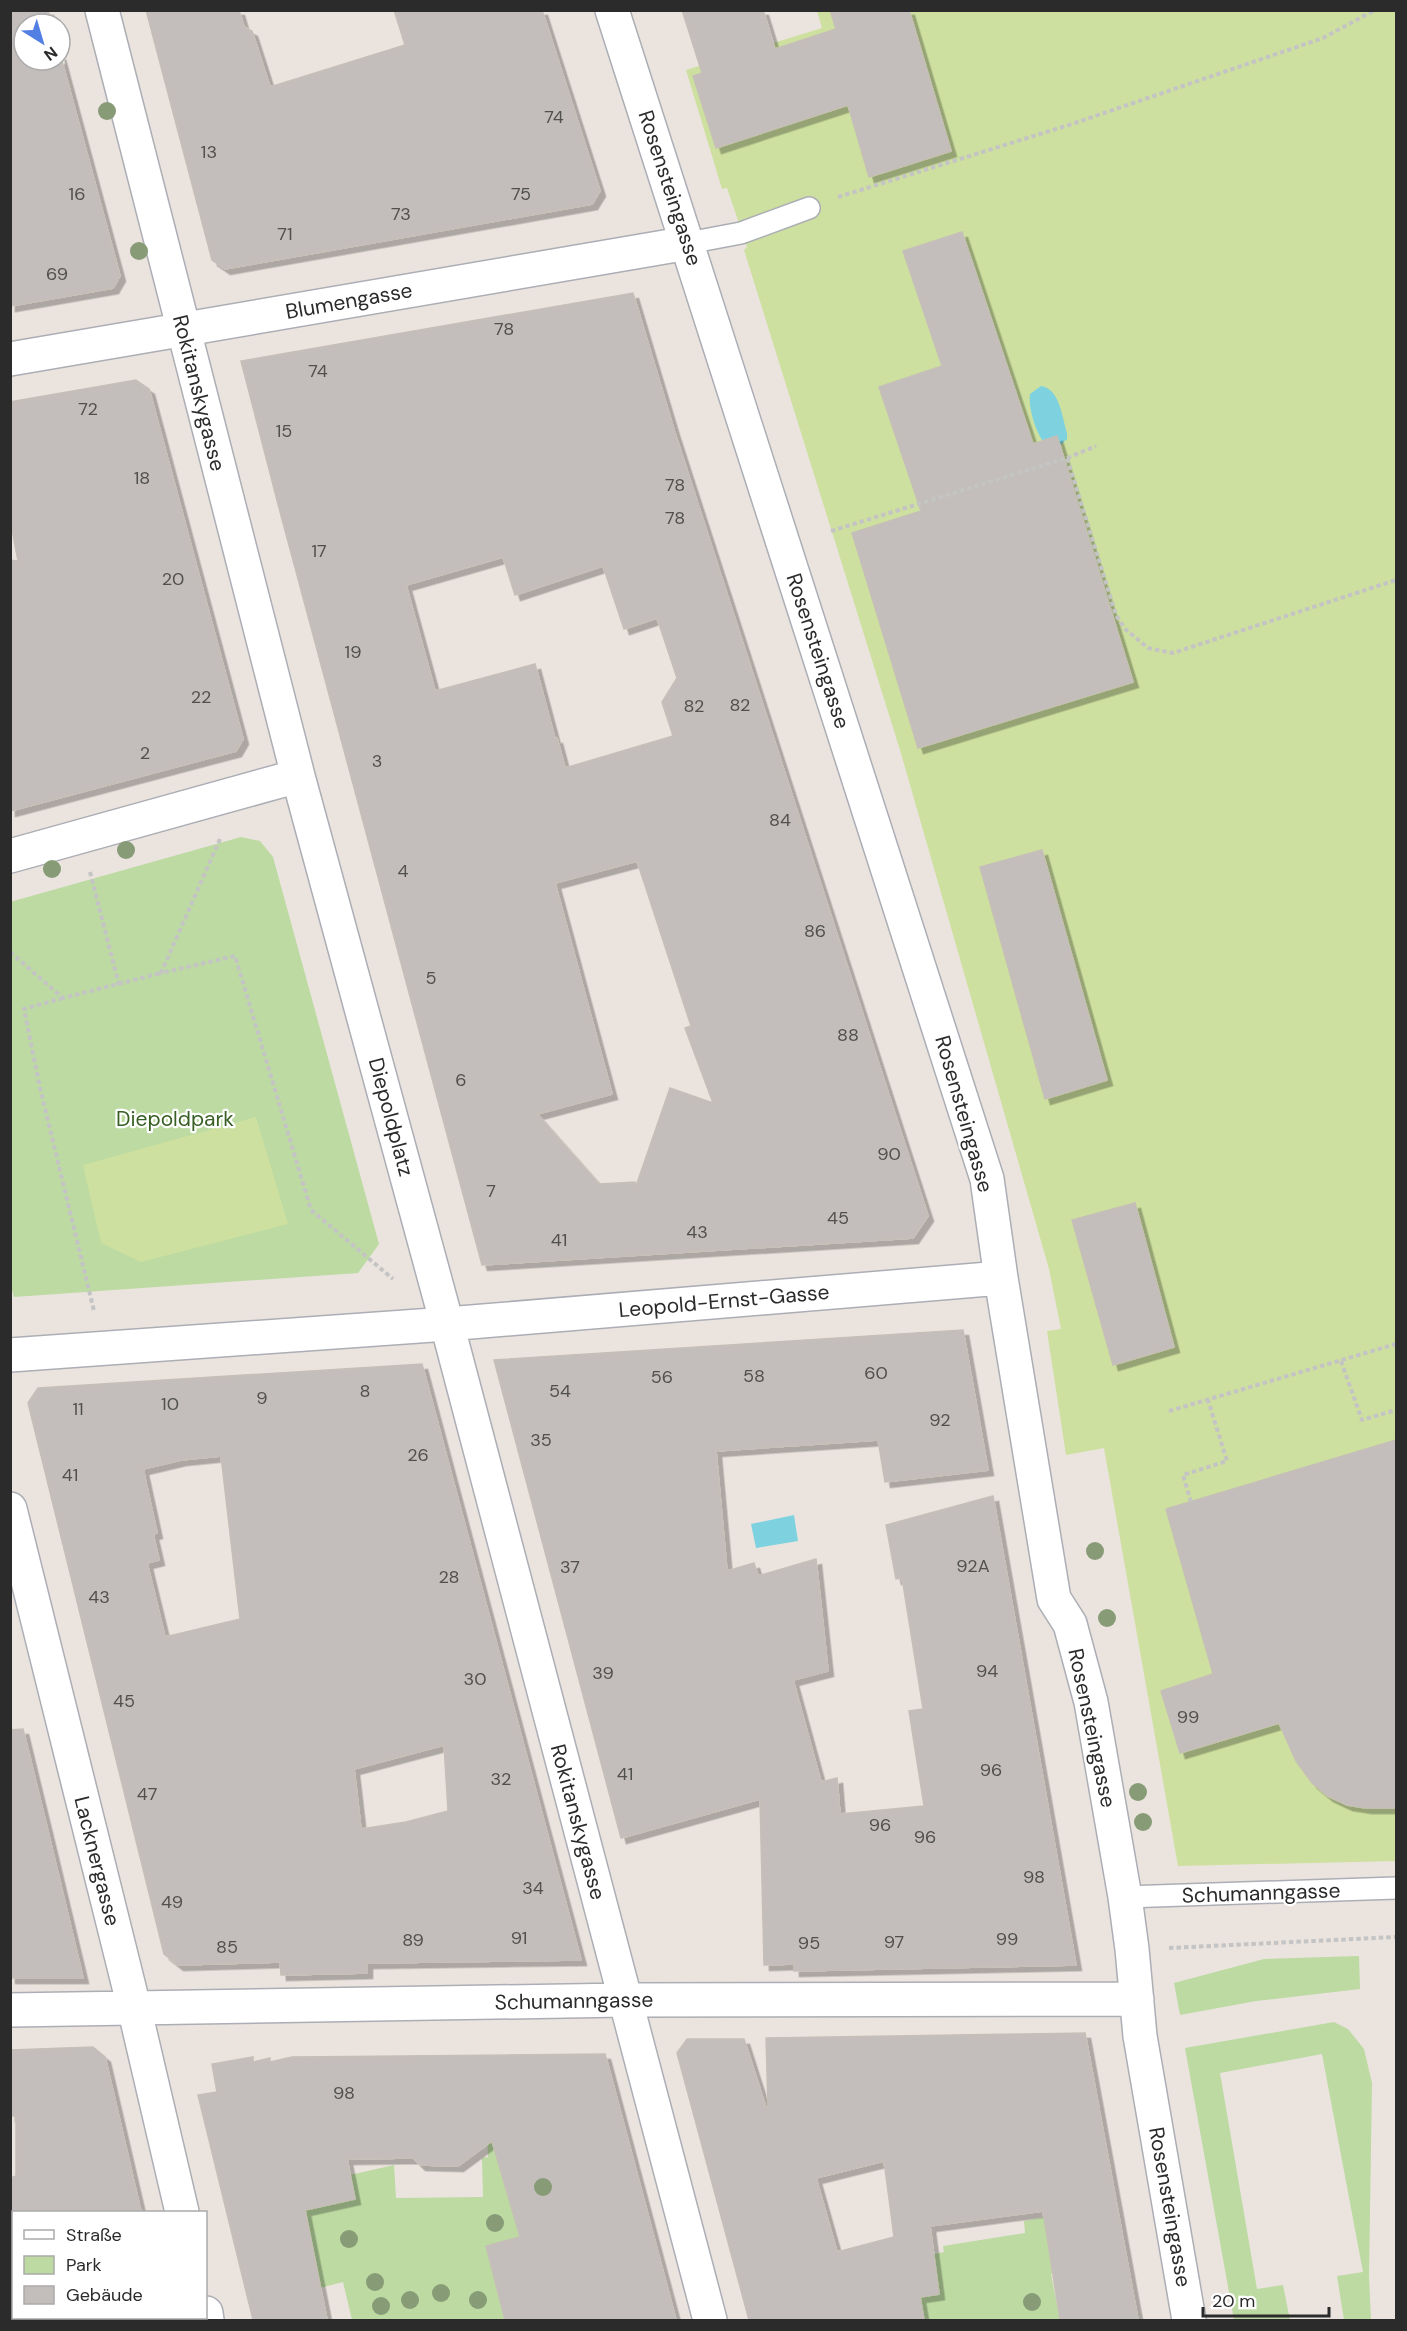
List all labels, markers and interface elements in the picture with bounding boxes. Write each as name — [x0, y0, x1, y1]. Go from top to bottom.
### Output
north arrow — [12, 12, 72, 72]
text: N — [40, 42, 62, 65]
house number: 74 — [544, 105, 564, 129]
street label: Rosensteingasse — [632, 107, 708, 269]
house number: 13 — [201, 140, 217, 164]
house number: 16 — [69, 182, 85, 206]
house number: 75 — [511, 182, 531, 206]
house number: 73 — [391, 202, 411, 226]
house number: 71 — [277, 222, 293, 246]
house number: 69 — [46, 262, 68, 286]
street label: Blumengasse — [283, 276, 415, 326]
street label: Rokitanskygasse — [166, 312, 232, 474]
house number: 78 — [494, 317, 514, 341]
house number: 74 — [308, 359, 328, 383]
house number: 72 — [78, 397, 98, 421]
house number: 15 — [276, 419, 292, 443]
house number: 18 — [134, 466, 150, 490]
house number: 78 — [665, 473, 685, 497]
house number: 78 — [665, 506, 685, 530]
house number: 17 — [311, 539, 327, 563]
house number: 20 — [162, 567, 184, 591]
street label: Rosensteingasse — [780, 570, 856, 732]
house number: 19 — [345, 640, 361, 664]
house number: 22 — [191, 685, 211, 709]
house number: 82 — [729, 693, 751, 717]
house number: 82 — [683, 694, 705, 718]
house number: 2 — [140, 741, 150, 765]
house number: 3 — [372, 749, 382, 773]
house number: 84 — [769, 808, 791, 832]
house number: 4 — [398, 859, 409, 883]
house number: 86 — [804, 919, 826, 943]
house number: 5 — [426, 966, 436, 990]
house number: 88 — [837, 1023, 859, 1047]
street label: Rosensteingasse — [928, 1032, 1000, 1196]
street label: Diepoldplatz — [362, 1055, 420, 1179]
house number: 6 — [455, 1068, 467, 1092]
park label: Diepoldpark — [116, 1105, 234, 1133]
house number: 90 — [877, 1142, 901, 1166]
house number: 7 — [486, 1179, 496, 1203]
house number: 45 — [827, 1206, 849, 1230]
house number: 43 — [686, 1220, 708, 1244]
house number: 41 — [551, 1228, 567, 1252]
street label: Leopold-Ernst-Gasse — [617, 1278, 831, 1324]
house number: 60 — [864, 1361, 888, 1385]
house number: 58 — [743, 1364, 765, 1388]
house number: 56 — [651, 1365, 673, 1389]
house number: 8 — [360, 1379, 370, 1403]
house number: 54 — [549, 1379, 571, 1403]
house number: 9 — [256, 1386, 268, 1410]
house number: 10 — [161, 1392, 179, 1416]
house number: 11 — [72, 1397, 84, 1421]
house number: 92 — [929, 1408, 951, 1432]
house number: 35 — [530, 1428, 552, 1452]
house number: 26 — [407, 1443, 429, 1467]
house number: 41 — [62, 1463, 78, 1487]
house number: 92A — [956, 1554, 990, 1578]
house number: 37 — [560, 1555, 580, 1579]
house number: 28 — [438, 1565, 460, 1589]
house number: 43 — [88, 1585, 110, 1609]
street label: Rosensteingasse — [1061, 1646, 1123, 1810]
house number: 94 — [976, 1659, 998, 1683]
house number: 39 — [592, 1661, 614, 1685]
house number: 30 — [464, 1667, 486, 1691]
house number: 45 — [113, 1689, 135, 1713]
house number: 99 — [1177, 1705, 1199, 1729]
street label: Rokitanskygasse — [544, 1741, 612, 1903]
house number: 96 — [980, 1758, 1002, 1782]
house number: 41 — [617, 1762, 633, 1786]
house number: 32 — [490, 1767, 512, 1791]
house number: 47 — [137, 1782, 157, 1806]
street label: Lacknergasse — [67, 1793, 127, 1929]
house number: 96 — [869, 1813, 891, 1837]
house number: 96 — [914, 1825, 936, 1849]
house number: 98 — [1023, 1865, 1045, 1889]
house number: 34 — [522, 1876, 544, 1900]
street label: Schumanngasse — [1181, 1876, 1341, 1910]
house number: 49 — [161, 1890, 183, 1914]
house number: 91 — [511, 1926, 527, 1950]
house number: 99 — [996, 1927, 1018, 1951]
house number: 89 — [402, 1928, 424, 1952]
house number: 97 — [884, 1930, 904, 1954]
house number: 95 — [798, 1931, 820, 1955]
house number: 85 — [216, 1935, 238, 1959]
street label: Schumanngasse — [494, 1986, 654, 2016]
house number: 98 — [333, 2081, 355, 2105]
street label: Rosensteingasse — [1142, 2125, 1198, 2289]
legend — [12, 2211, 207, 2319]
text: Straße — [66, 2223, 122, 2247]
text: Park — [66, 2253, 102, 2277]
scale bar — [1203, 2280, 1329, 2318]
text: Gebäude — [66, 2283, 143, 2307]
text: 20 m — [1212, 2289, 1255, 2313]

